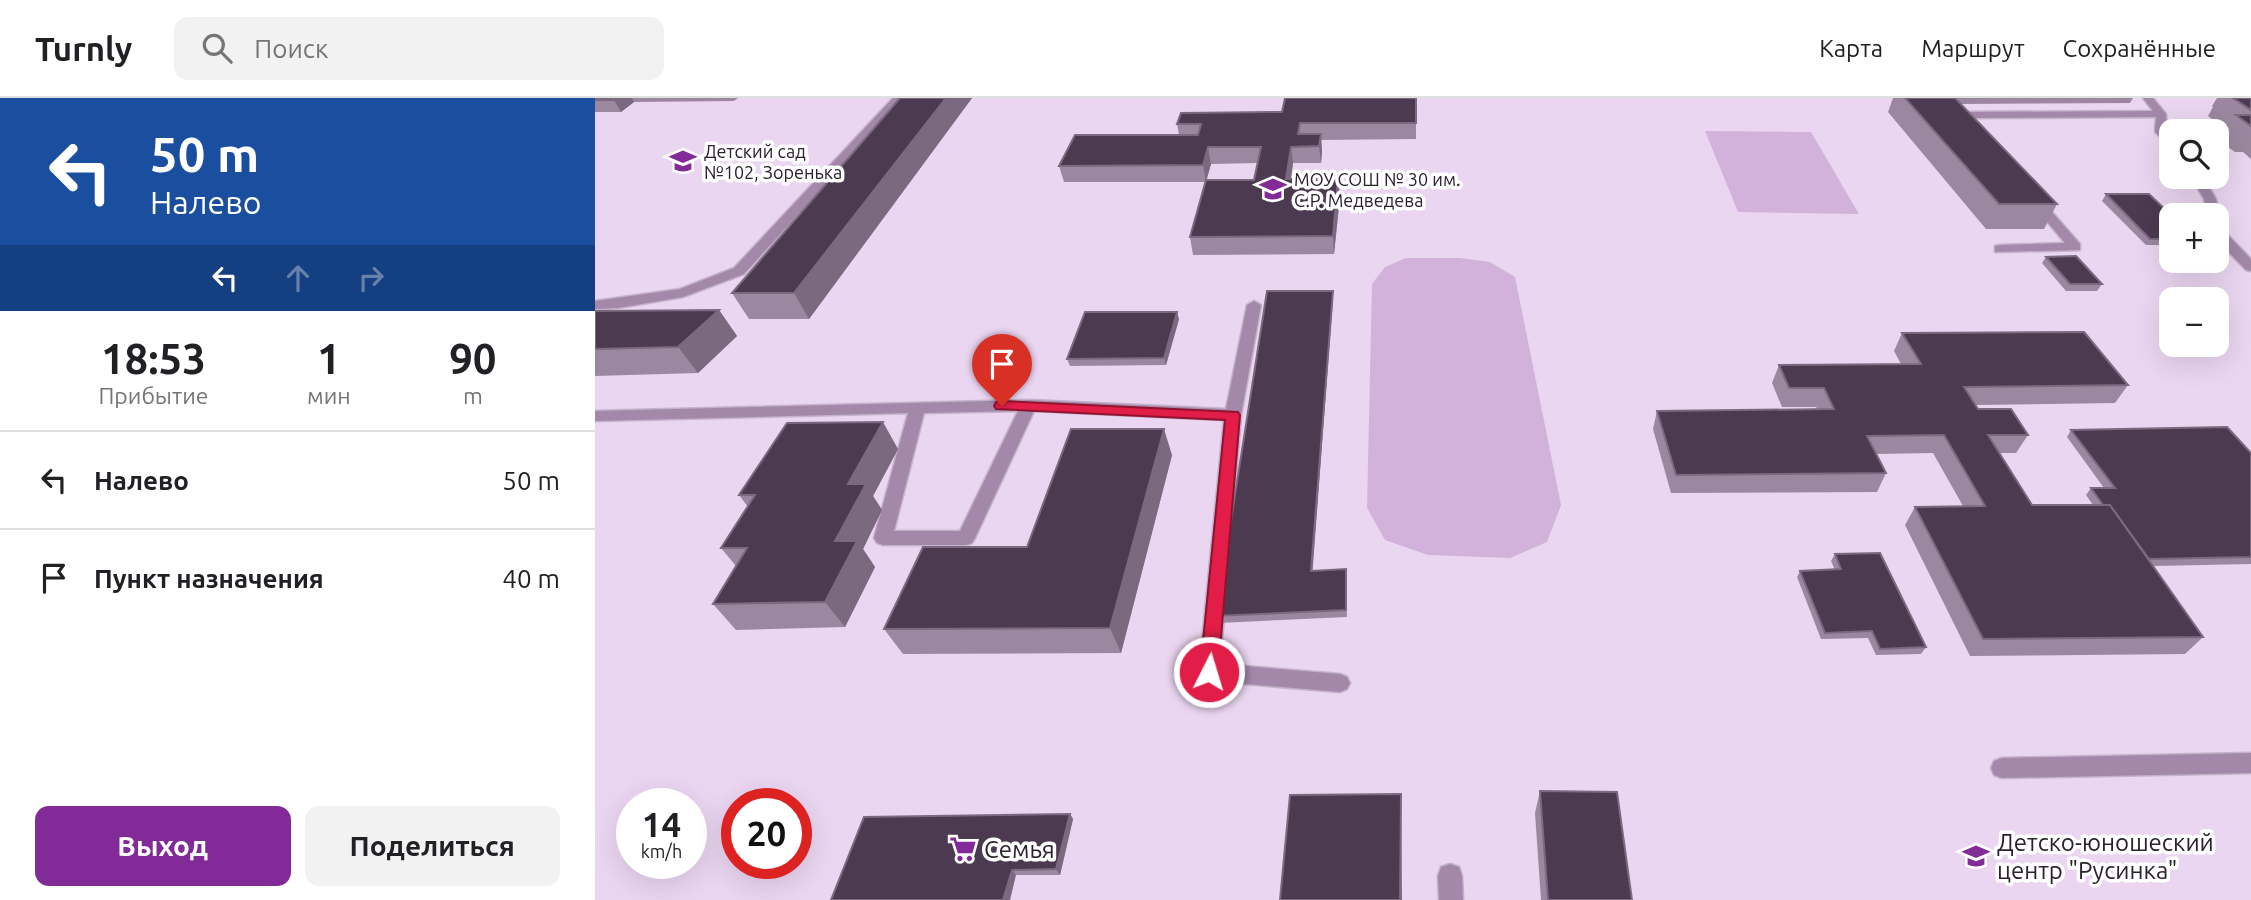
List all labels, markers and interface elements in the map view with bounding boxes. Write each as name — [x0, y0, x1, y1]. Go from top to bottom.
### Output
search box — [174, 17, 664, 80]
icon: search — [198, 29, 236, 67]
text: Turnly — [35, 30, 132, 67]
text: Поиск — [254, 34, 328, 63]
text: Карта — [1819, 35, 1883, 62]
text: Маршрут — [1921, 35, 2025, 62]
text: Сохранённые — [2063, 35, 2216, 62]
map controls — [2159, 119, 2229, 357]
button: search — [2159, 119, 2229, 189]
icon: left — [35, 126, 126, 217]
text: 50 m — [150, 126, 259, 181]
place label: Детский сад №102, Зоренька — [704, 141, 842, 182]
school or university icon: Детский сад №102, Зоренька — [668, 146, 698, 176]
place label: МОУ СОШ № 30 им. С.Р. Медведева — [1294, 169, 1460, 210]
school or university icon: МОУ СОШ № 30 им. С.Р. Медведева — [1258, 174, 1288, 204]
text: Налево — [150, 184, 262, 220]
button: + — [2159, 203, 2229, 273]
icon: left — [206, 259, 244, 297]
icon: ahead — [279, 259, 317, 297]
icon: right — [352, 259, 390, 297]
button: − — [2159, 287, 2229, 357]
pin — [972, 334, 1032, 406]
text: 18:53 — [101, 335, 206, 382]
text: 1 — [317, 335, 341, 382]
text: 90 — [449, 335, 497, 382]
icon: arrive — [983, 345, 1021, 383]
text: Прибытие — [98, 383, 208, 408]
text: мин — [307, 383, 351, 408]
text: m — [463, 383, 483, 408]
icon: left — [35, 461, 73, 499]
text: Налево — [94, 466, 189, 495]
text: 50 m — [502, 466, 560, 495]
icon: arrive — [35, 559, 73, 597]
text: Пункт назначения — [94, 564, 324, 593]
text: 40 m — [502, 564, 560, 593]
position arrow — [1172, 635, 1246, 709]
speed limit sign: 20 — [721, 788, 812, 879]
text: 14 — [642, 804, 681, 844]
button: Выход — [35, 806, 291, 886]
button: Поделиться — [305, 806, 560, 886]
place label: Детско-юношеский центр "Русинка" — [1997, 829, 2214, 884]
supermarket icon: Семья — [948, 834, 978, 864]
place label: Семья — [984, 836, 1055, 863]
text: km/h — [641, 841, 682, 861]
school or university icon: Детско-юношеский центр "Русинка" — [1961, 841, 1991, 871]

